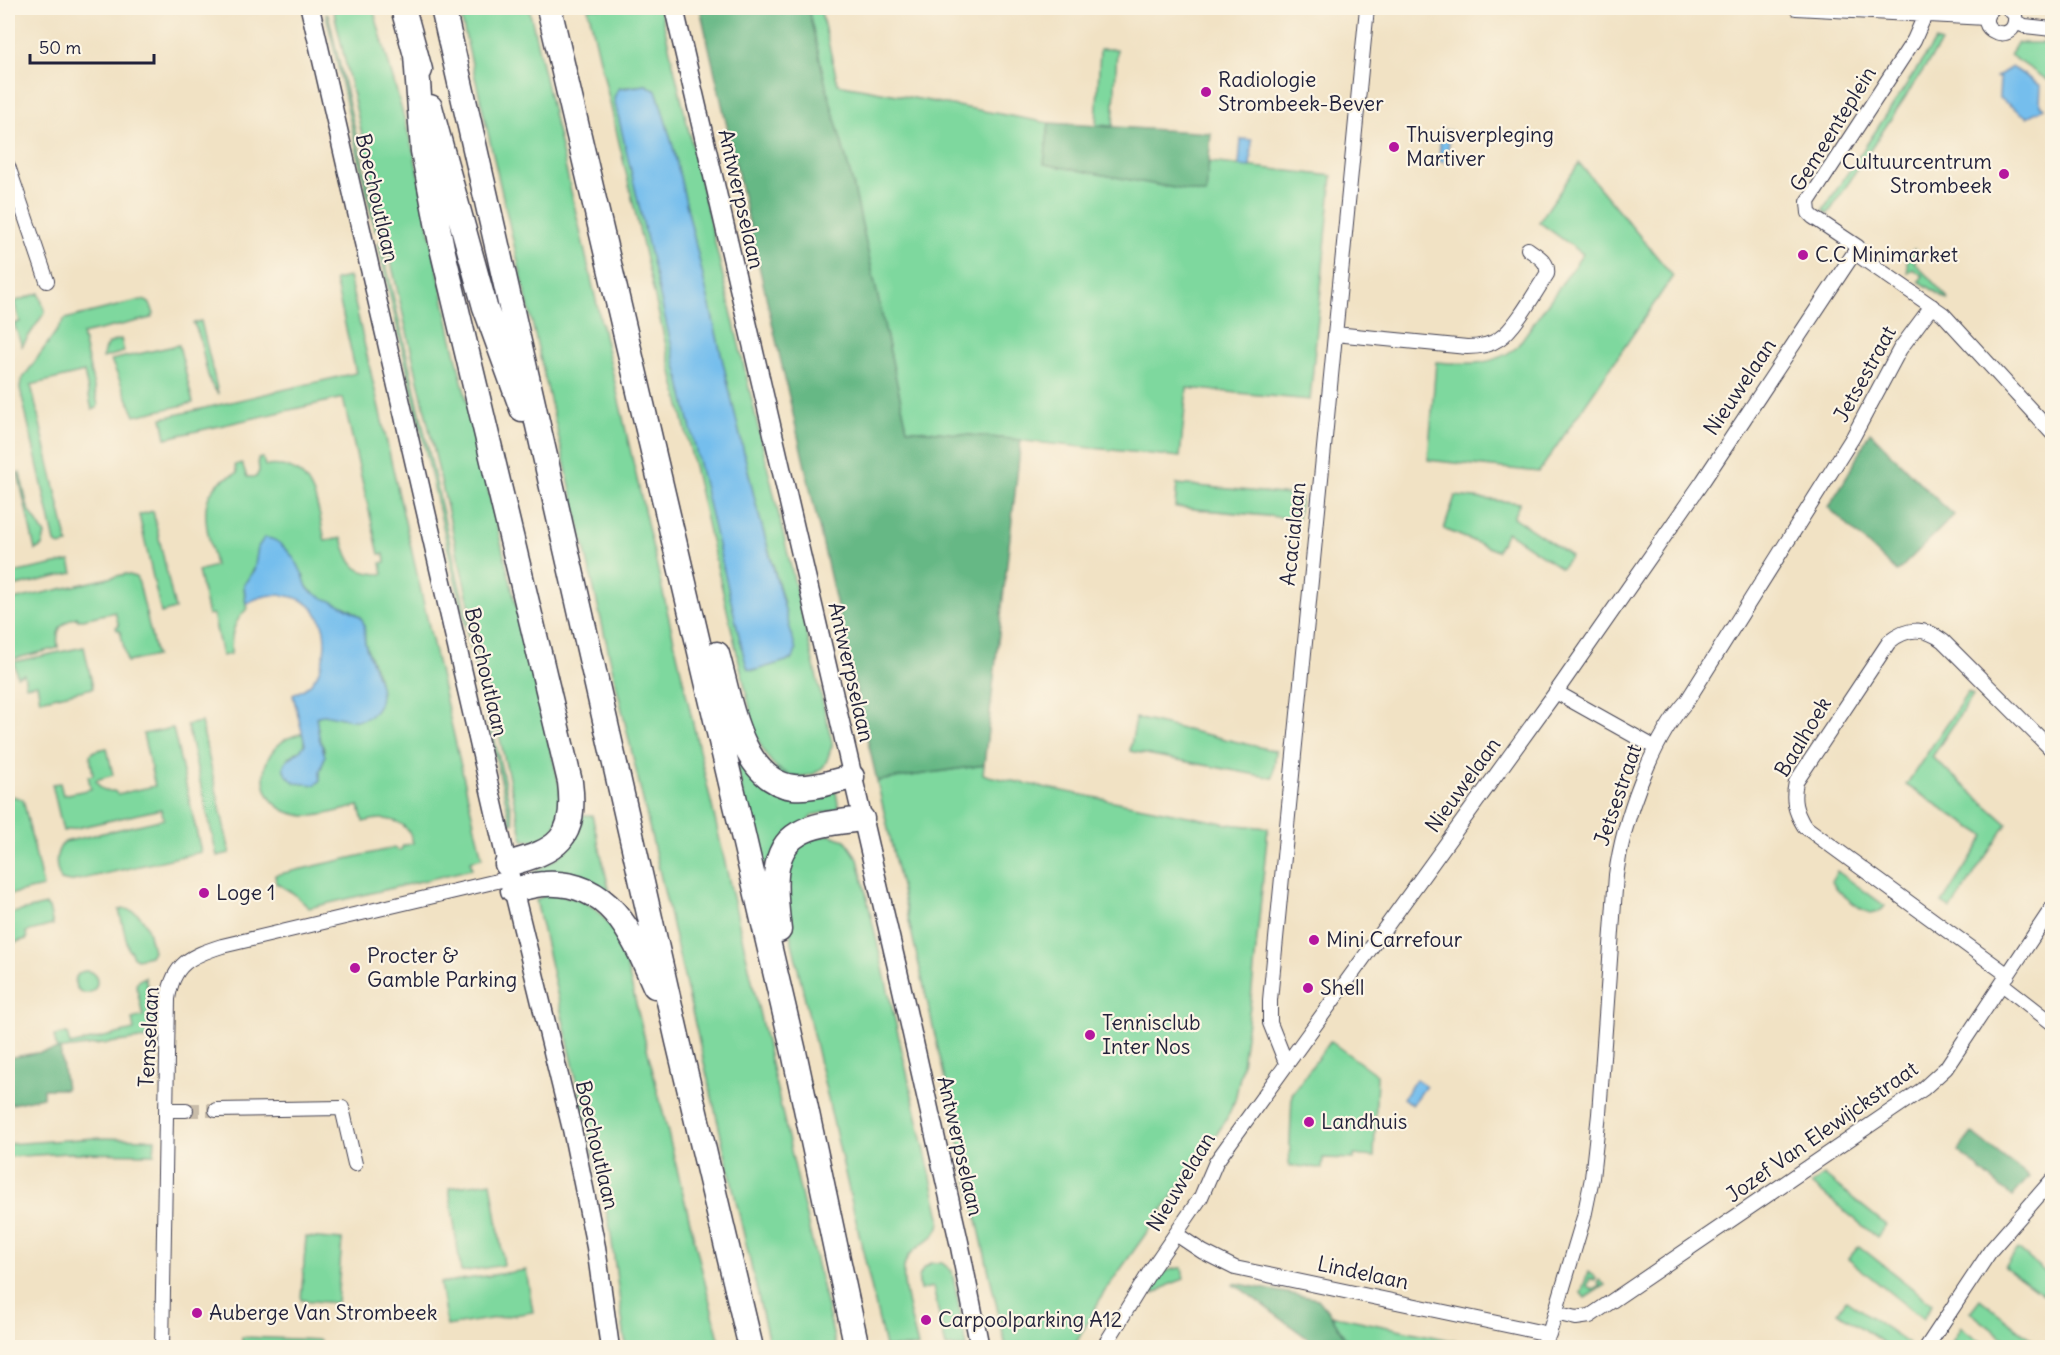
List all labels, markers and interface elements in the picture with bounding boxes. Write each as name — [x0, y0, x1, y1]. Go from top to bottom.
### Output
scale bar — [30, 27, 154, 65]
text: 50 m — [39, 36, 81, 59]
street label: Gemeenteplein — [1783, 61, 1882, 196]
place label: Radiologie Strombeek-Bever — [1218, 66, 1384, 117]
marker: Radiologie Strombeek-Bever — [1199, 85, 1213, 99]
place label: Thuisverpleging Martiver — [1406, 121, 1554, 172]
street label: Antwerpselaan — [712, 126, 771, 271]
street label: Boechoutlaan — [350, 131, 405, 265]
marker: Thuisverpleging Martiver — [1387, 140, 1401, 154]
place label: Cultuurcentrum Strombeek — [1842, 148, 1992, 199]
marker: Cultuurcentrum Strombeek — [1997, 167, 2011, 181]
place label: C.C Minimarket — [1815, 241, 1958, 268]
marker: C.C Minimarket — [1796, 248, 1810, 262]
street label: Jetsestraat — [1827, 321, 1902, 427]
street label: Nieuwelaan — [1697, 333, 1782, 440]
street label: Acacialaan — [1274, 481, 1311, 587]
street label: Antwerpselaan — [822, 599, 881, 744]
street label: Boechoutlaan — [459, 605, 514, 739]
street label: Baalhoek — [1768, 692, 1837, 782]
street label: Nieuwelaan — [1419, 732, 1506, 838]
street label: Jetsestraat — [1588, 740, 1648, 849]
place label: Loge 1 — [216, 879, 275, 906]
marker: Loge 1 — [197, 886, 211, 900]
place label: Mini Carrefour — [1326, 926, 1463, 953]
marker: Mini Carrefour — [1307, 933, 1321, 947]
place label: Procter & Gamble Parking — [367, 942, 517, 993]
marker: Procter & Gamble Parking — [348, 961, 362, 975]
place label: Shell — [1320, 974, 1365, 1001]
marker: Shell — [1301, 981, 1315, 995]
street label: Temselaan — [132, 986, 165, 1088]
place label: Tennisclub Inter Nos — [1102, 1009, 1201, 1060]
marker: Tennisclub Inter Nos — [1083, 1028, 1097, 1042]
street label: Jozef Van Elewijckstraat — [1721, 1055, 1923, 1208]
street label: Antwerpselaan — [931, 1073, 990, 1218]
street label: Boechoutlaan — [570, 1078, 625, 1212]
place label: Landhuis — [1321, 1108, 1407, 1135]
marker: Landhuis — [1302, 1115, 1316, 1129]
street label: Nieuwelaan — [1140, 1127, 1221, 1236]
street label: Lindelaan — [1315, 1250, 1411, 1295]
place label: Auberge Van Strombeek — [209, 1299, 437, 1326]
marker: Auberge Van Strombeek — [190, 1306, 204, 1320]
place label: Carpoolparking A12 — [938, 1306, 1122, 1333]
marker: Carpoolparking A12 — [919, 1313, 933, 1327]

